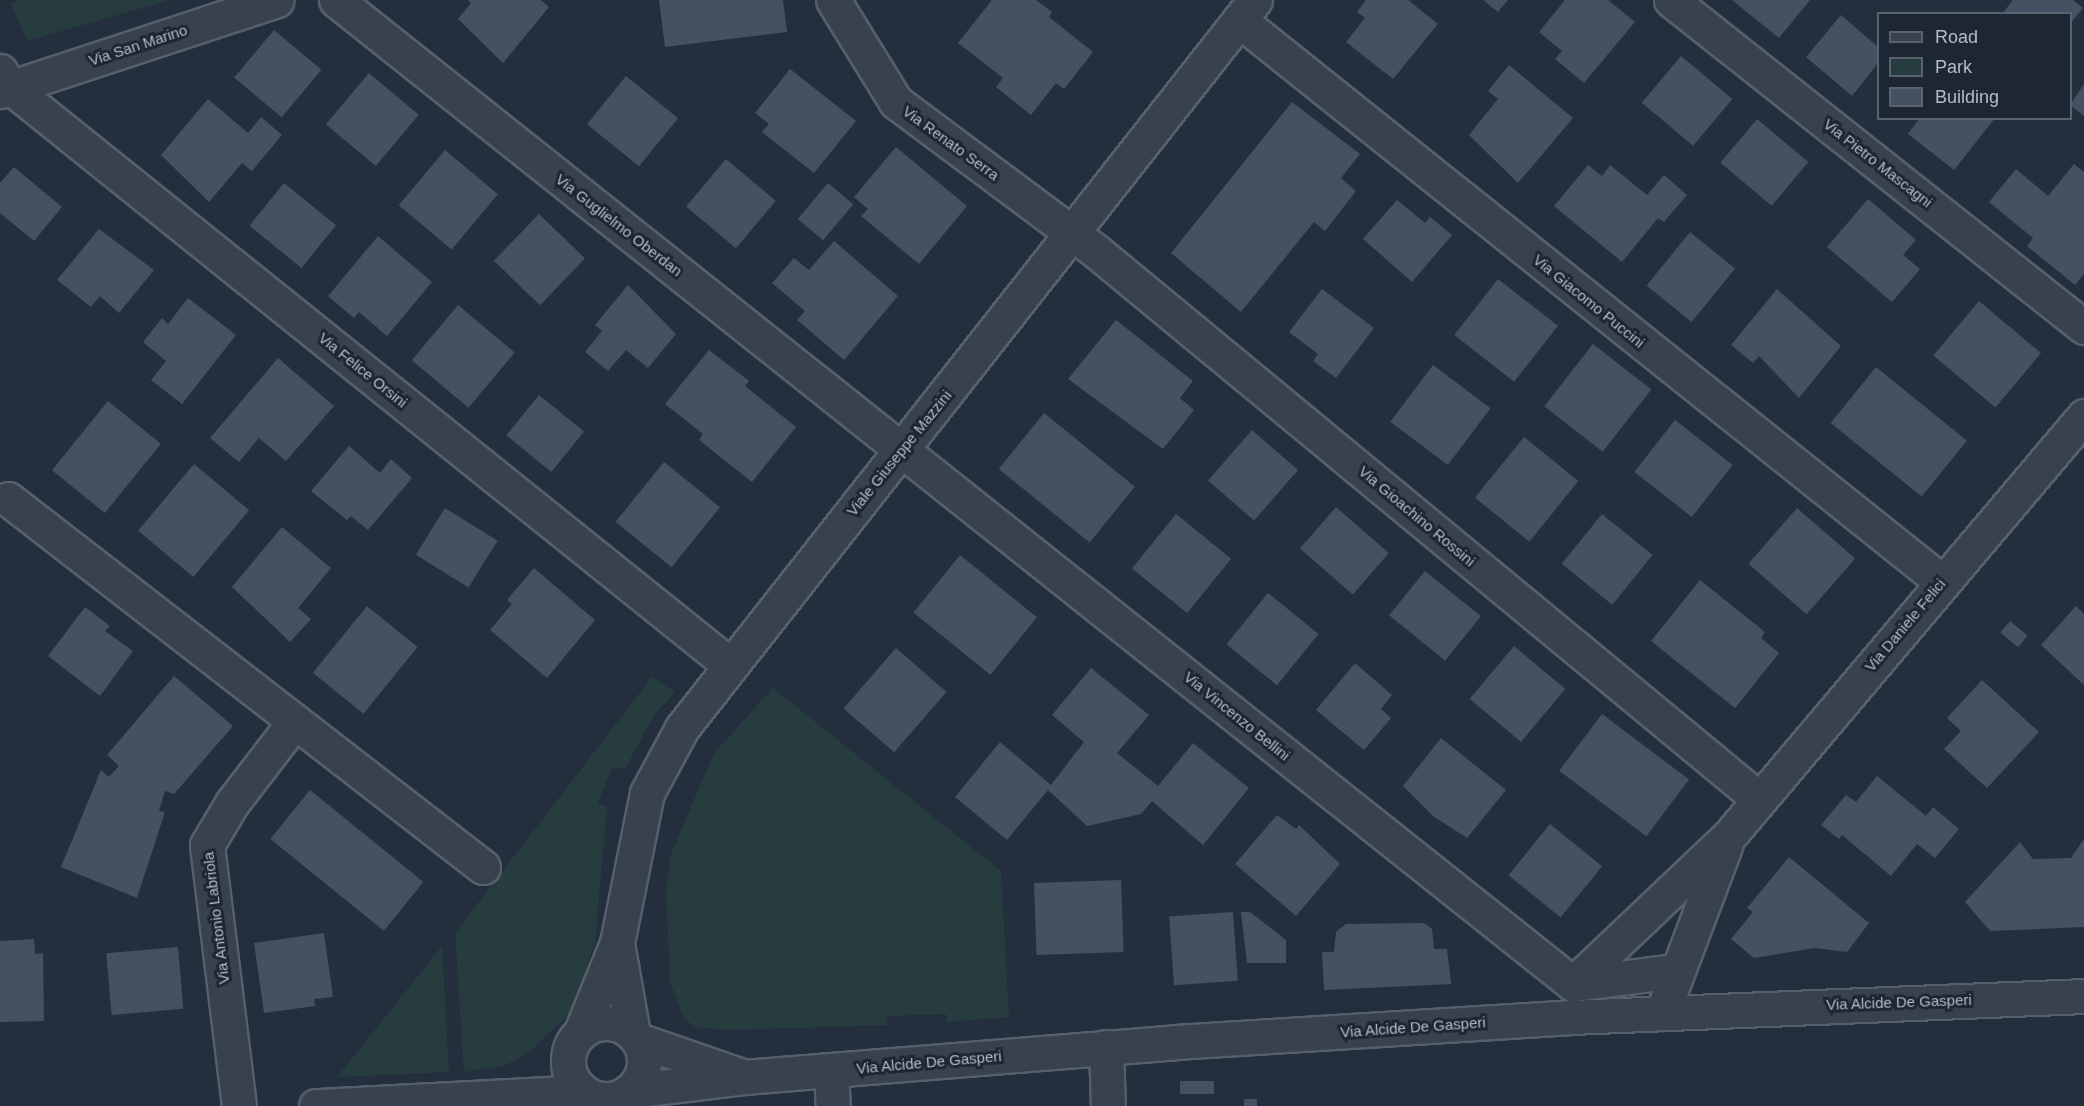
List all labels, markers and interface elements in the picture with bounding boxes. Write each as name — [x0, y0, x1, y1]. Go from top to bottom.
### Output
legend — [1877, 12, 2072, 120]
street label: Via San Marino — [87, 21, 189, 69]
text: Road — [1935, 27, 1978, 47]
text: Park — [1935, 57, 1972, 77]
text: Building — [1935, 87, 1999, 107]
street label: Via Renato Serra — [899, 102, 1003, 184]
street label: Via Pietro Mascagni — [1820, 115, 1936, 211]
street label: Via Guglielmo Oberdan — [552, 170, 686, 280]
street label: Via Giacomo Puccini — [1530, 251, 1648, 351]
street label: Via Felice Orsini — [315, 329, 411, 411]
street label: Viale Giuseppe Mazzini — [843, 387, 955, 519]
street label: Via Gioachino Rossini — [1355, 462, 1479, 570]
street label: Via Daniele Felici — [1861, 575, 1949, 675]
street label: Via Vincenzo Bellini — [1180, 668, 1294, 764]
street label: Via Antonio Labriola — [199, 850, 233, 986]
street label: Via Alcide De Gasperi — [1825, 990, 1973, 1014]
street label: Via Alcide De Gasperi — [1339, 1013, 1487, 1041]
street label: Via Alcide De Gasperi — [855, 1047, 1003, 1077]

